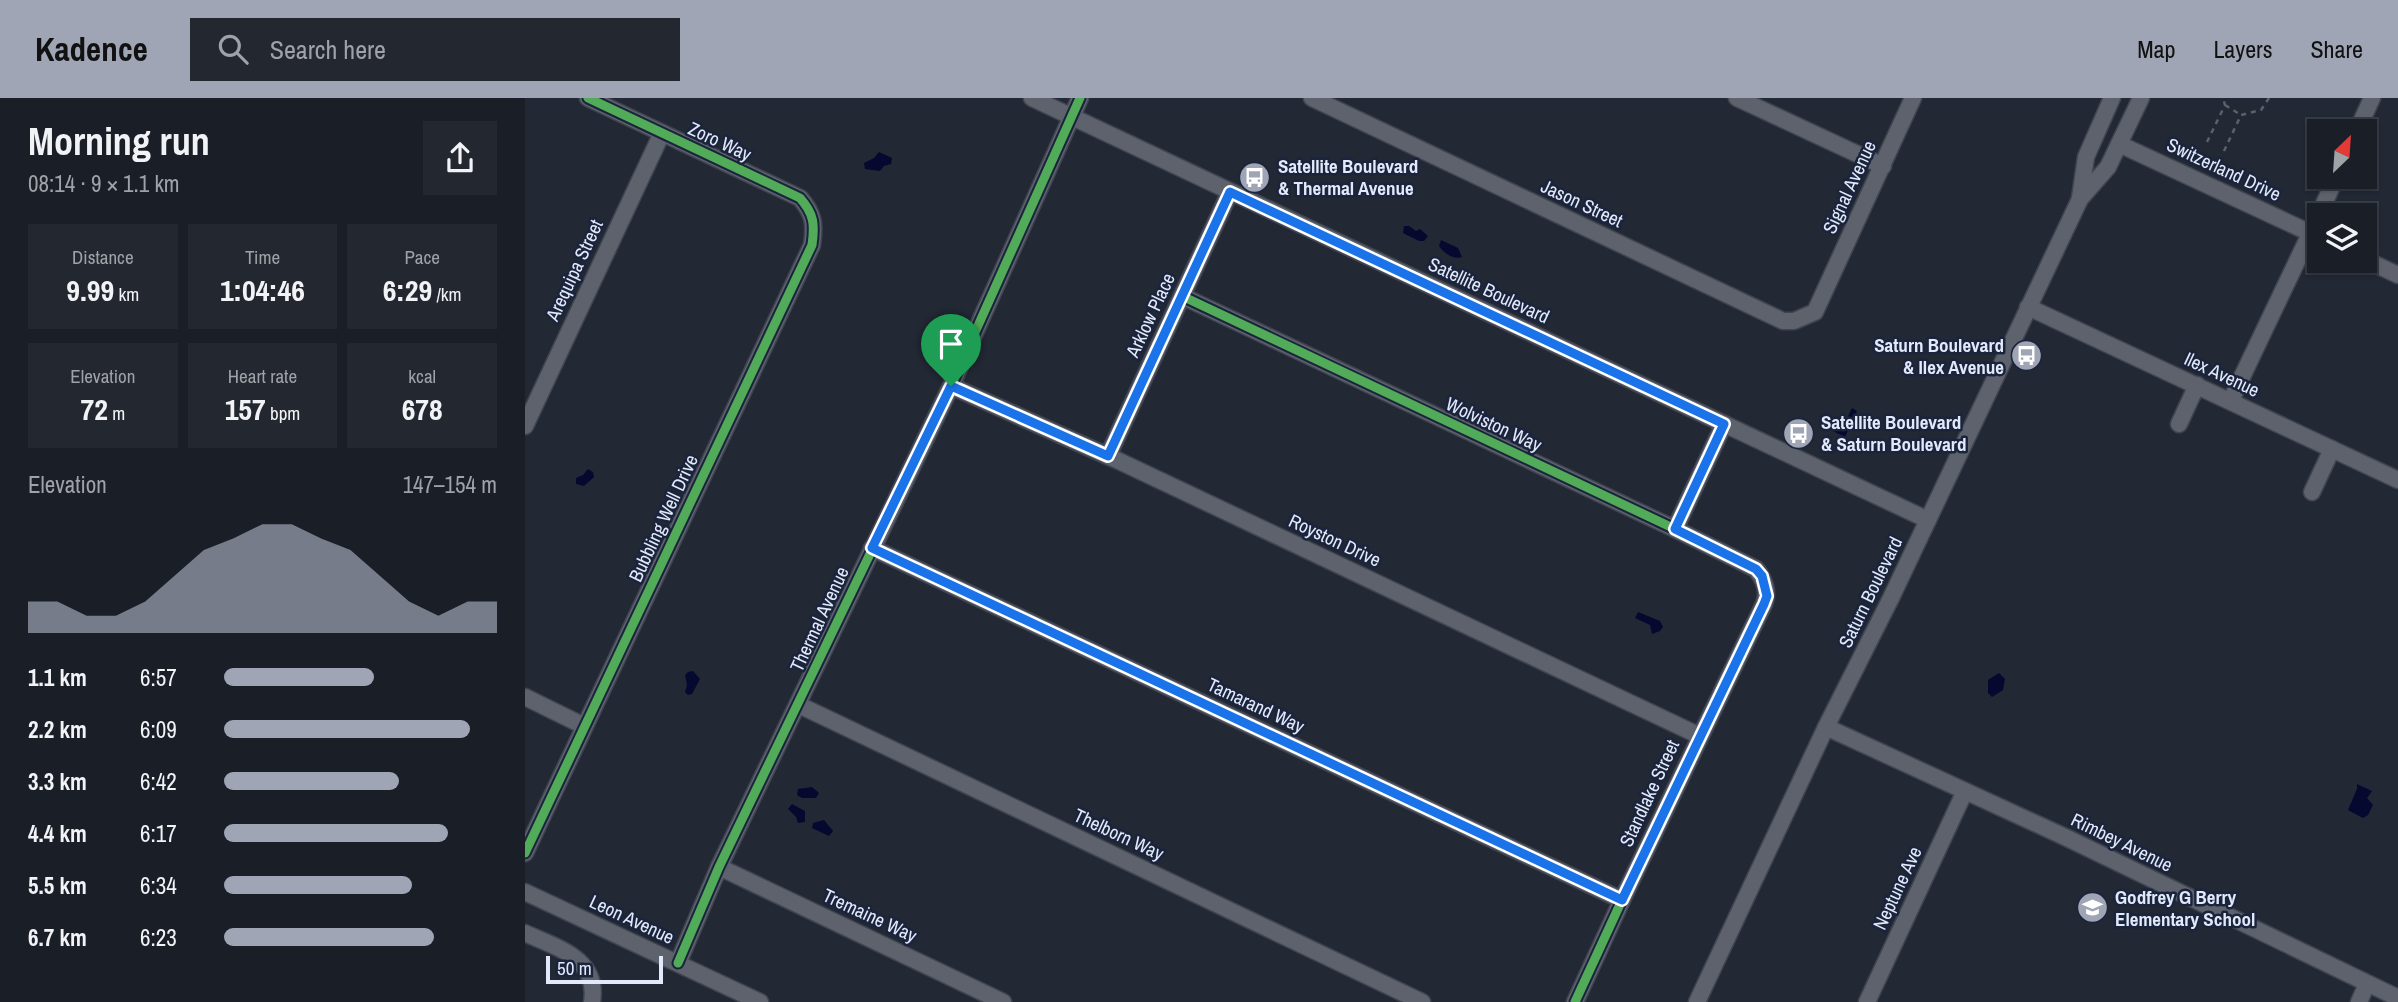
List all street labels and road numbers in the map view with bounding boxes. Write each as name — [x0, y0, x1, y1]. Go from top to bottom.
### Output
street label: Zoro Way — [684, 115, 756, 167]
street label: Switzerland Drive — [2163, 131, 2285, 207]
street label: Signal Avenue — [1816, 136, 1882, 238]
street label: Jason Street — [1537, 173, 1628, 234]
street label: Arequipa Street — [539, 214, 609, 326]
street label: Satellite Boulevard — [1424, 251, 1554, 329]
street label: Arklow Place — [1119, 269, 1181, 362]
street label: Ilex Avenue — [2180, 345, 2264, 403]
street label: Wolviston Way — [1442, 390, 1546, 458]
street label: Bubbling Well Drive — [622, 450, 704, 586]
street label: Royston Drive — [1285, 507, 1385, 573]
street label: Saturn Boulevard — [1832, 532, 1908, 652]
street label: Thermal Avenue — [783, 562, 855, 676]
street label: Tamarand Way — [1203, 671, 1309, 739]
street label: Standlake Street — [1613, 735, 1685, 851]
street label: Thelborn Way — [1070, 802, 1168, 866]
street label: Rimbey Avenue — [2067, 806, 2177, 878]
street label: Neptune Ave — [1866, 842, 1928, 934]
street label: Tremaine Way — [819, 882, 921, 948]
street label: Leon Avenue — [585, 888, 679, 950]

